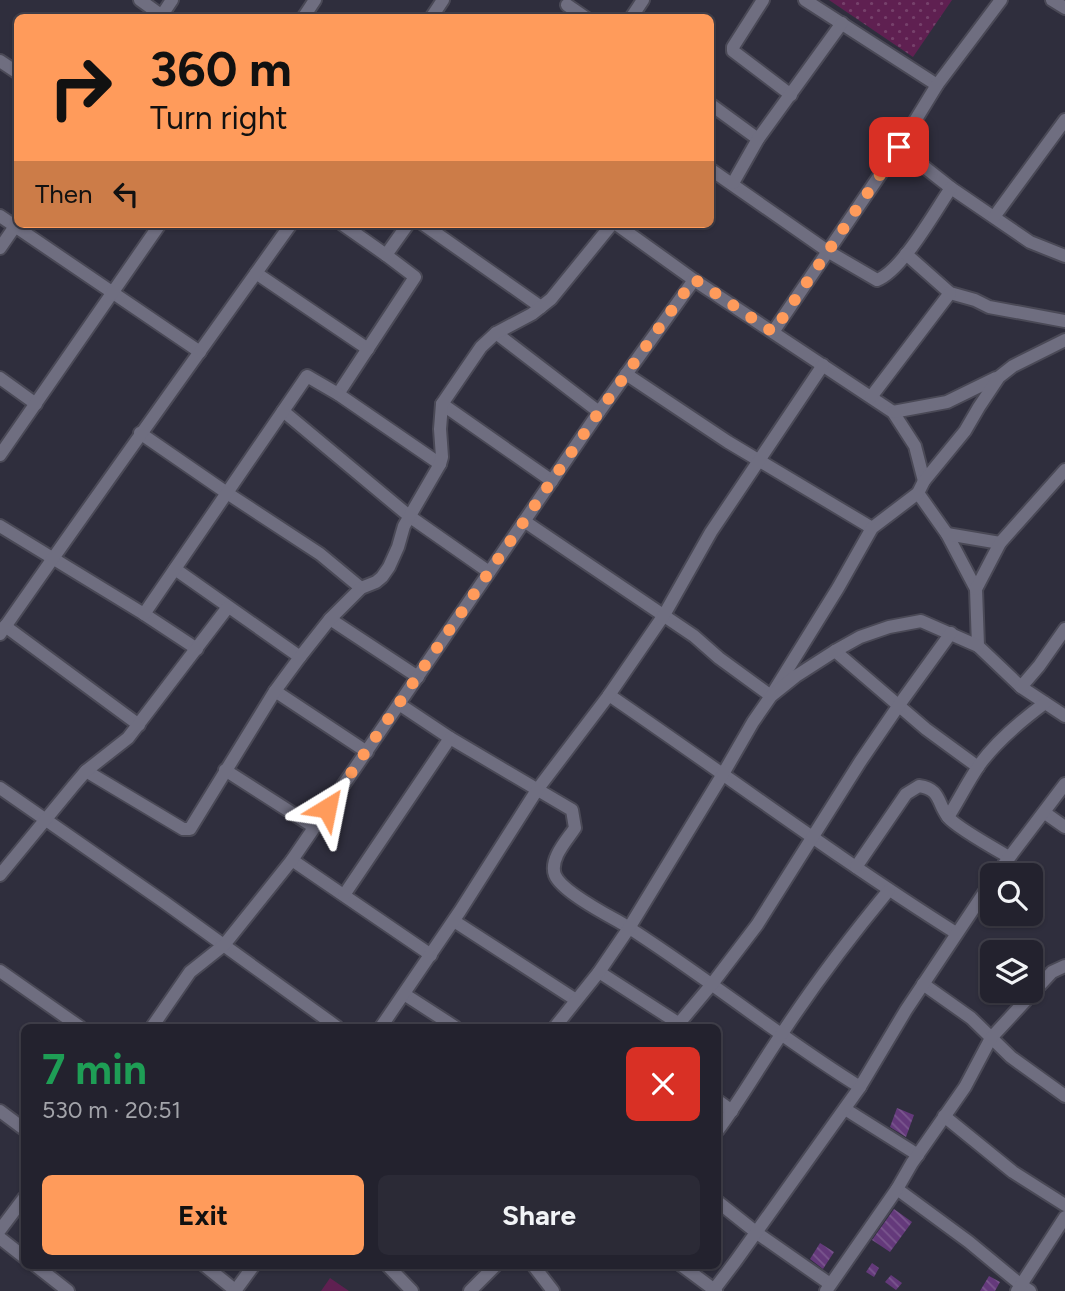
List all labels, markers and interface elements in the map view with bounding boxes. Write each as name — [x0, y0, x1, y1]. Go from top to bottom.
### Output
text: 360 m — [150, 39, 292, 98]
icon: right — [35, 42, 126, 133]
text: Turn right — [150, 99, 288, 137]
pin — [869, 117, 929, 177]
icon: arrive — [880, 128, 918, 166]
icon: left — [107, 175, 145, 213]
text: Then — [35, 178, 93, 210]
position arrow — [290, 771, 364, 845]
map controls — [980, 863, 1043, 1003]
button: search — [980, 863, 1043, 926]
button: layers — [980, 940, 1043, 1003]
text: 7 min — [42, 1044, 147, 1095]
button: close — [626, 1047, 700, 1121]
text: 530 m · 20:51 — [42, 1096, 181, 1124]
button: Exit — [42, 1175, 364, 1255]
button: Share — [378, 1175, 700, 1255]

